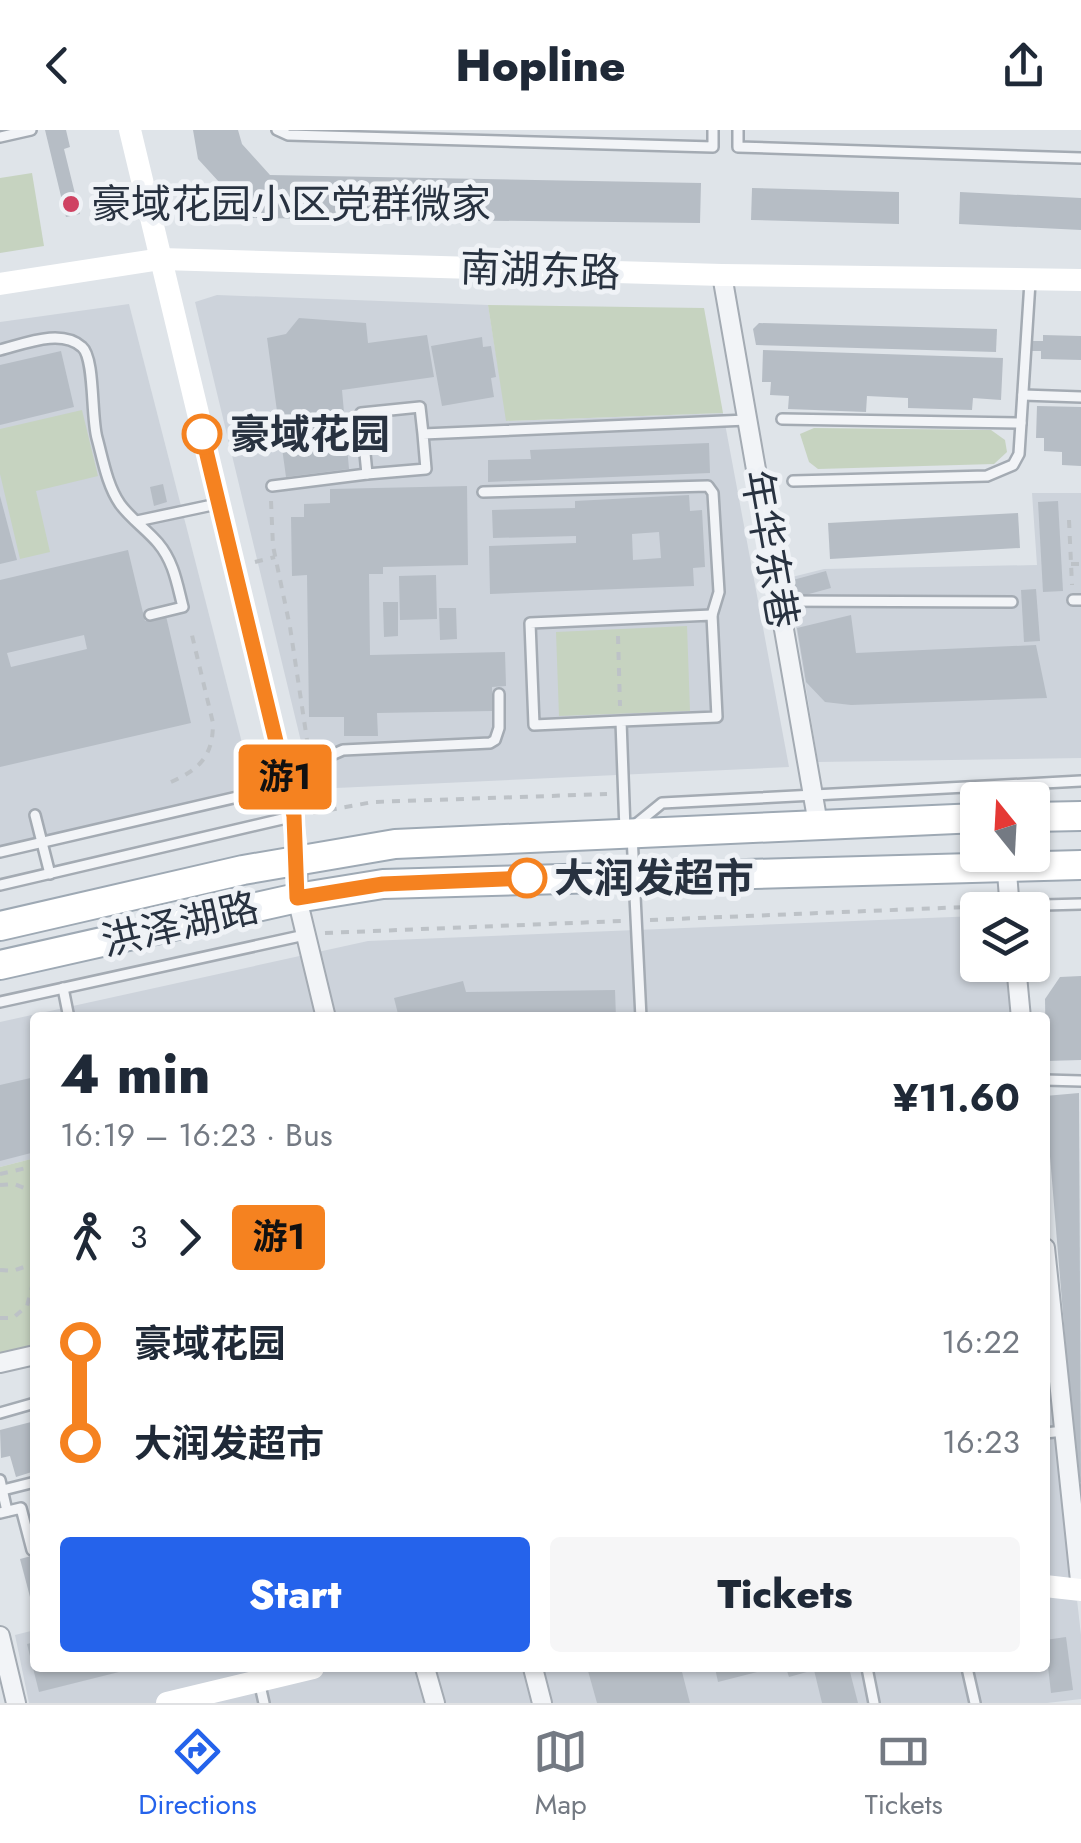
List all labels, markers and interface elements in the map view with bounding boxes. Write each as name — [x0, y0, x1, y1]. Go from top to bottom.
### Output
text: Hopline — [455, 33, 626, 98]
icon: back — [30, 38, 85, 93]
icon: share — [996, 38, 1051, 93]
place label: 豪域花园小区党群微家 — [91, 175, 491, 233]
marker: 豪域花园小区党群微家 — [60, 193, 82, 215]
street label: 南湖东路 — [459, 238, 621, 302]
place label: 豪域花园 — [230, 405, 390, 463]
marker: 豪域花园 — [183, 415, 221, 453]
street label: 年华东巷 — [728, 465, 812, 633]
line badge: 游1 — [240, 744, 330, 810]
text: 游1 — [259, 752, 311, 802]
north arrow — [960, 782, 1050, 872]
map controls — [960, 782, 1050, 982]
place label: 大润发超市 — [554, 849, 754, 907]
marker: 大润发超市 — [508, 859, 546, 897]
street label: 洪泽湖路 — [96, 878, 264, 970]
button: layers — [960, 892, 1050, 982]
text: 4 min — [60, 1034, 210, 1114]
text: ¥11.60 — [893, 1070, 1020, 1125]
text: 16:19 – 16:23 · Bus — [60, 1112, 333, 1158]
icon: walk — [60, 1210, 115, 1265]
icon: forward — [162, 1210, 217, 1265]
text: 游1 — [252, 1212, 305, 1262]
text: 3 — [130, 1214, 147, 1260]
text: 豪域花园 — [134, 1316, 286, 1371]
text: 16:22 — [941, 1319, 1020, 1365]
text: 大润发超市 — [134, 1416, 324, 1471]
text: 16:23 — [942, 1419, 1020, 1465]
button: Start — [60, 1537, 530, 1652]
button: Tickets — [550, 1537, 1020, 1652]
tab: Directions — [138, 1724, 257, 1825]
tab: Map — [533, 1724, 588, 1825]
tab: Tickets — [865, 1724, 943, 1825]

